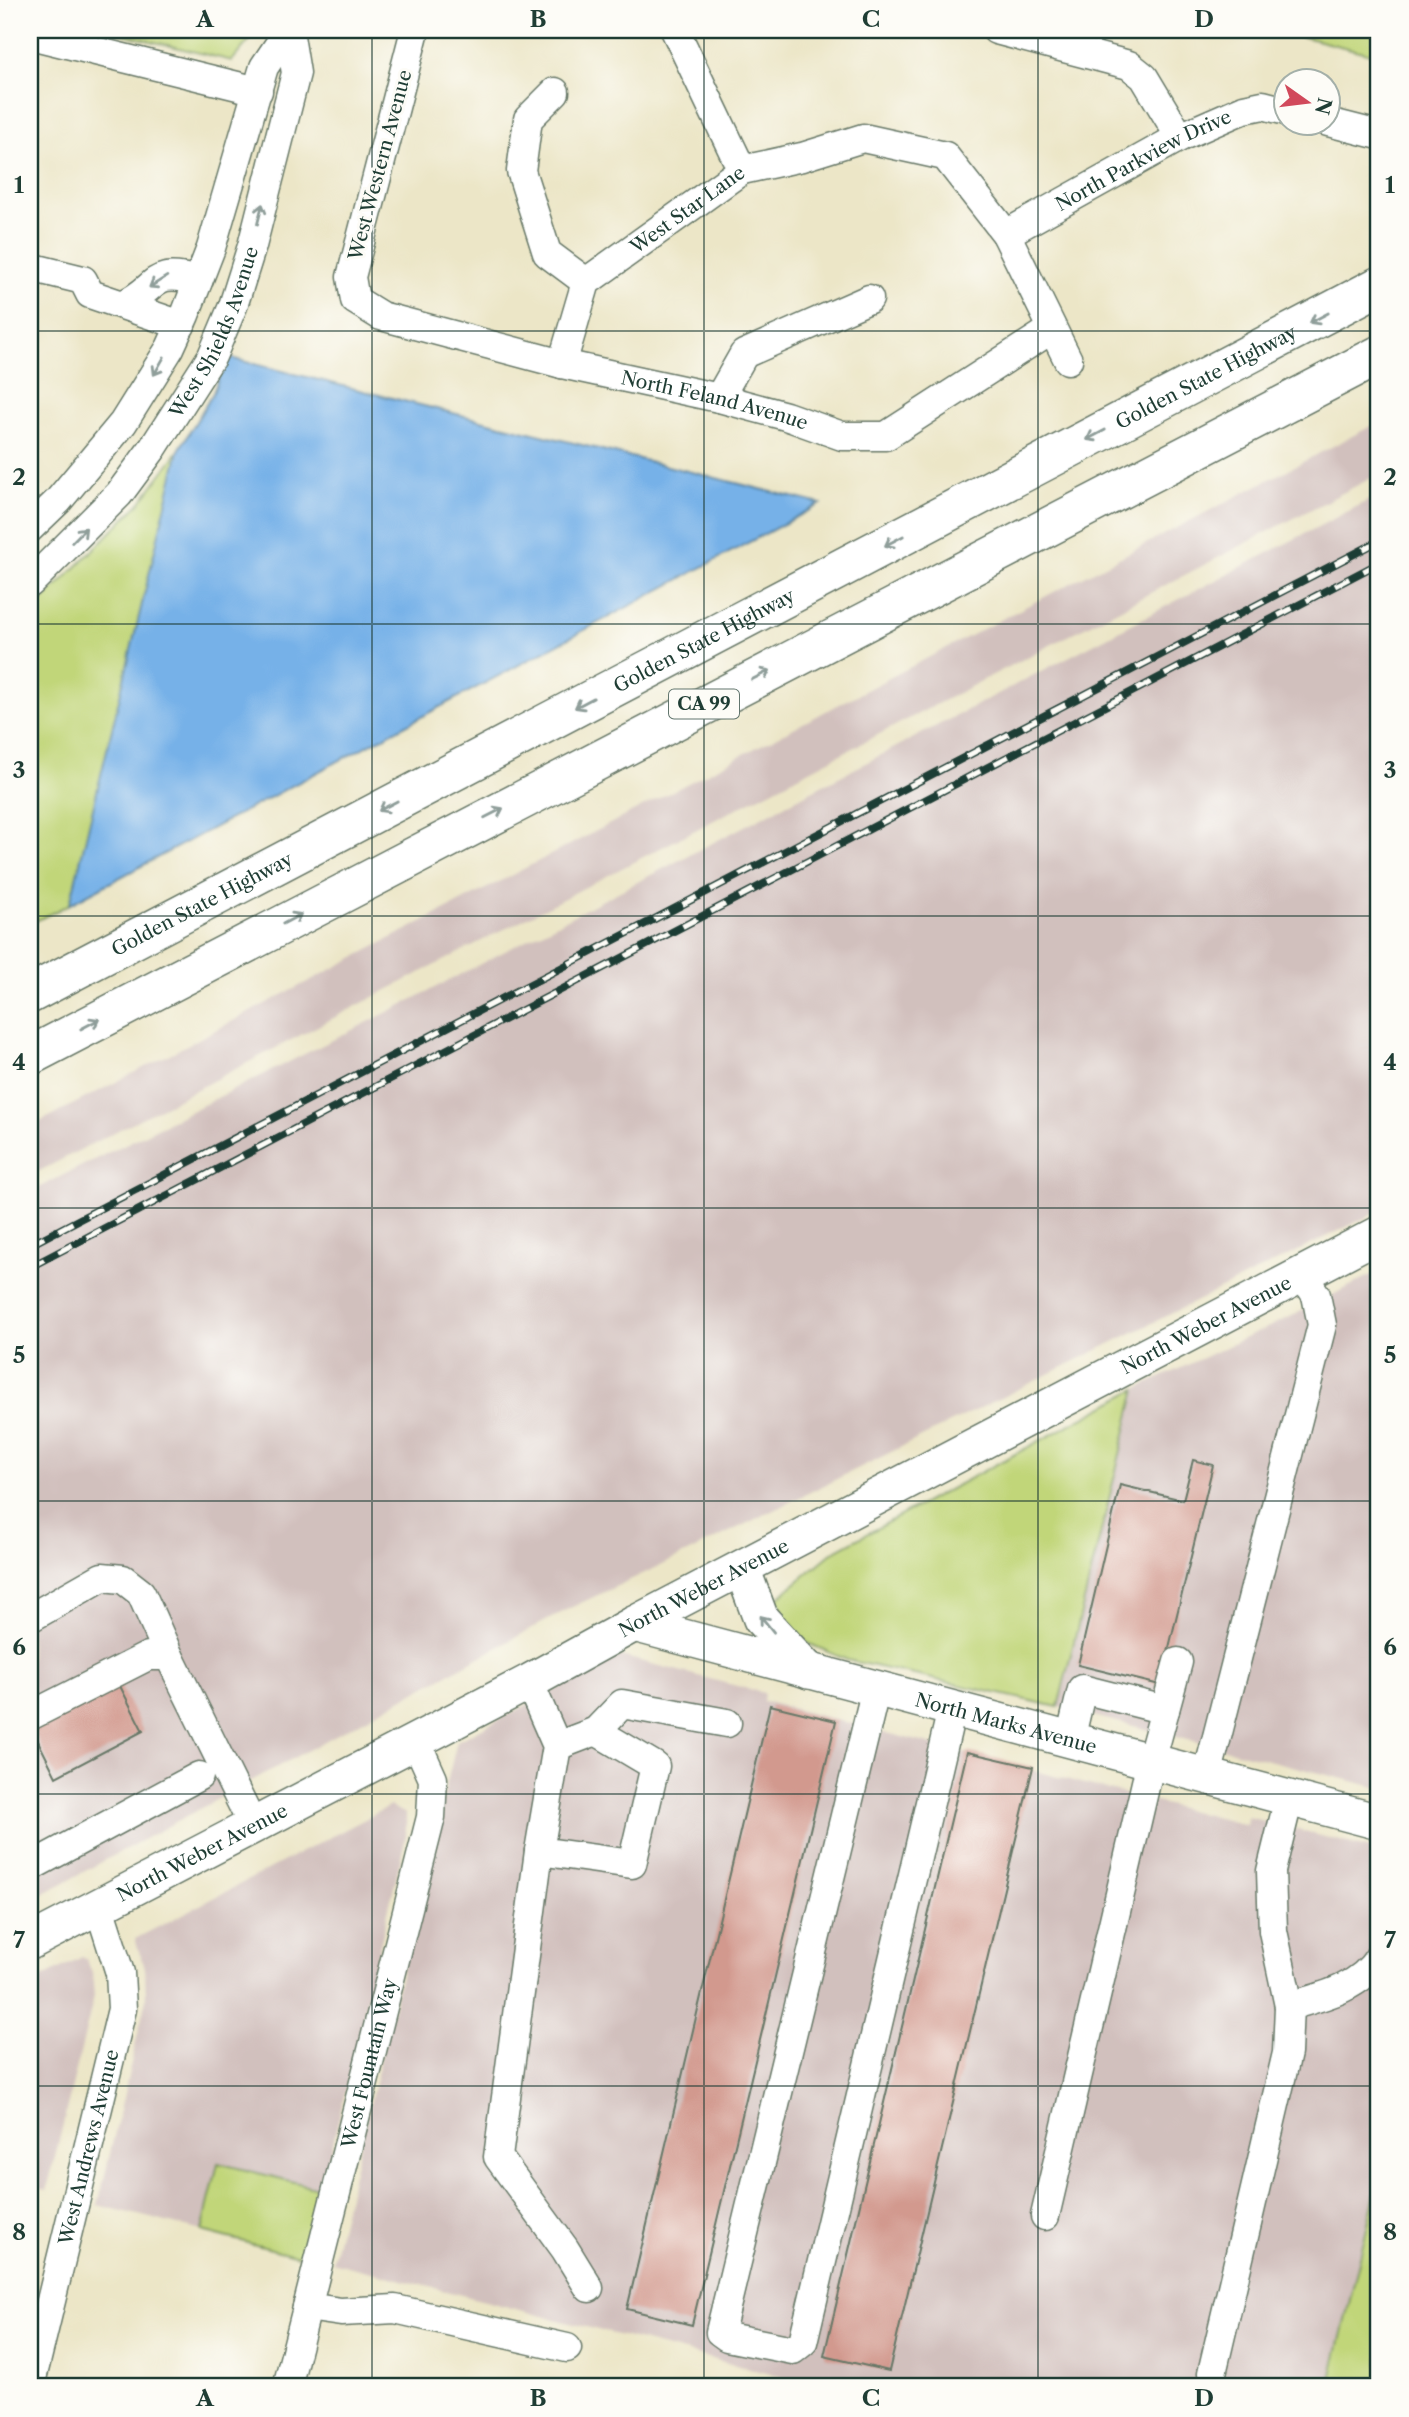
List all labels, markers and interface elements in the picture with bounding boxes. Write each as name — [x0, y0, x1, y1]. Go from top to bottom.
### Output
text: A — [195, 5, 215, 33]
text: B — [529, 5, 547, 33]
text: C — [862, 5, 880, 33]
text: D — [1194, 5, 1214, 33]
north arrow — [1272, 66, 1342, 136]
street label: West Western Avenue — [343, 67, 416, 264]
text: N — [1310, 95, 1336, 117]
street label: North Parkview Drive — [1051, 105, 1235, 216]
street label: West Star Lane — [625, 160, 749, 259]
text: 1 — [14, 171, 25, 199]
text: 1 — [1385, 171, 1396, 199]
one-way arrow — [254, 203, 267, 226]
street label: West Shields Avenue — [164, 244, 263, 423]
one-way arrow — [149, 274, 168, 289]
one-way arrow — [1309, 311, 1330, 325]
street label: Golden State Highway — [1111, 320, 1301, 434]
one-way arrow — [152, 355, 166, 375]
street label: North Feland Avenue — [619, 366, 811, 434]
one-way arrow — [1086, 428, 1107, 442]
text: 2 — [12, 463, 26, 491]
text: 2 — [1383, 463, 1397, 491]
one-way arrow — [70, 527, 87, 544]
one-way arrow — [884, 534, 905, 548]
street label: Golden State Highway — [609, 583, 799, 697]
one-way arrow — [750, 668, 771, 681]
road number: CA 99 — [669, 690, 739, 718]
one-way arrow — [575, 697, 595, 711]
text: 3 — [13, 756, 26, 784]
text: 3 — [1384, 756, 1397, 784]
one-way arrow — [378, 800, 399, 814]
one-way arrow — [483, 806, 503, 820]
street label: Golden State Highway — [107, 847, 297, 961]
one-way arrow — [281, 911, 302, 925]
one-way arrow — [79, 1017, 100, 1030]
text: 4 — [12, 1048, 26, 1076]
text: 4 — [1383, 1048, 1397, 1076]
street label: North Weber Avenue — [1117, 1271, 1295, 1379]
text: 5 — [13, 1341, 25, 1369]
text: 5 — [1384, 1341, 1396, 1369]
street label: North Weber Avenue — [614, 1534, 793, 1642]
one-way arrow — [760, 1616, 775, 1634]
text: 6 — [12, 1633, 26, 1661]
text: 6 — [1383, 1633, 1397, 1661]
street label: North Marks Avenue — [913, 1688, 1099, 1758]
street label: North Weber Avenue — [113, 1798, 291, 1906]
text: 7 — [13, 1926, 25, 1954]
text: 7 — [1384, 1926, 1396, 1954]
street label: West Fountain Way — [336, 1975, 401, 2152]
street label: West Andrews Avenue — [53, 2047, 123, 2248]
text: 8 — [12, 2218, 26, 2246]
text: 8 — [1383, 2218, 1397, 2246]
text: A — [195, 2384, 215, 2412]
text: B — [529, 2384, 547, 2412]
text: C — [862, 2384, 880, 2412]
text: D — [1194, 2384, 1214, 2412]

